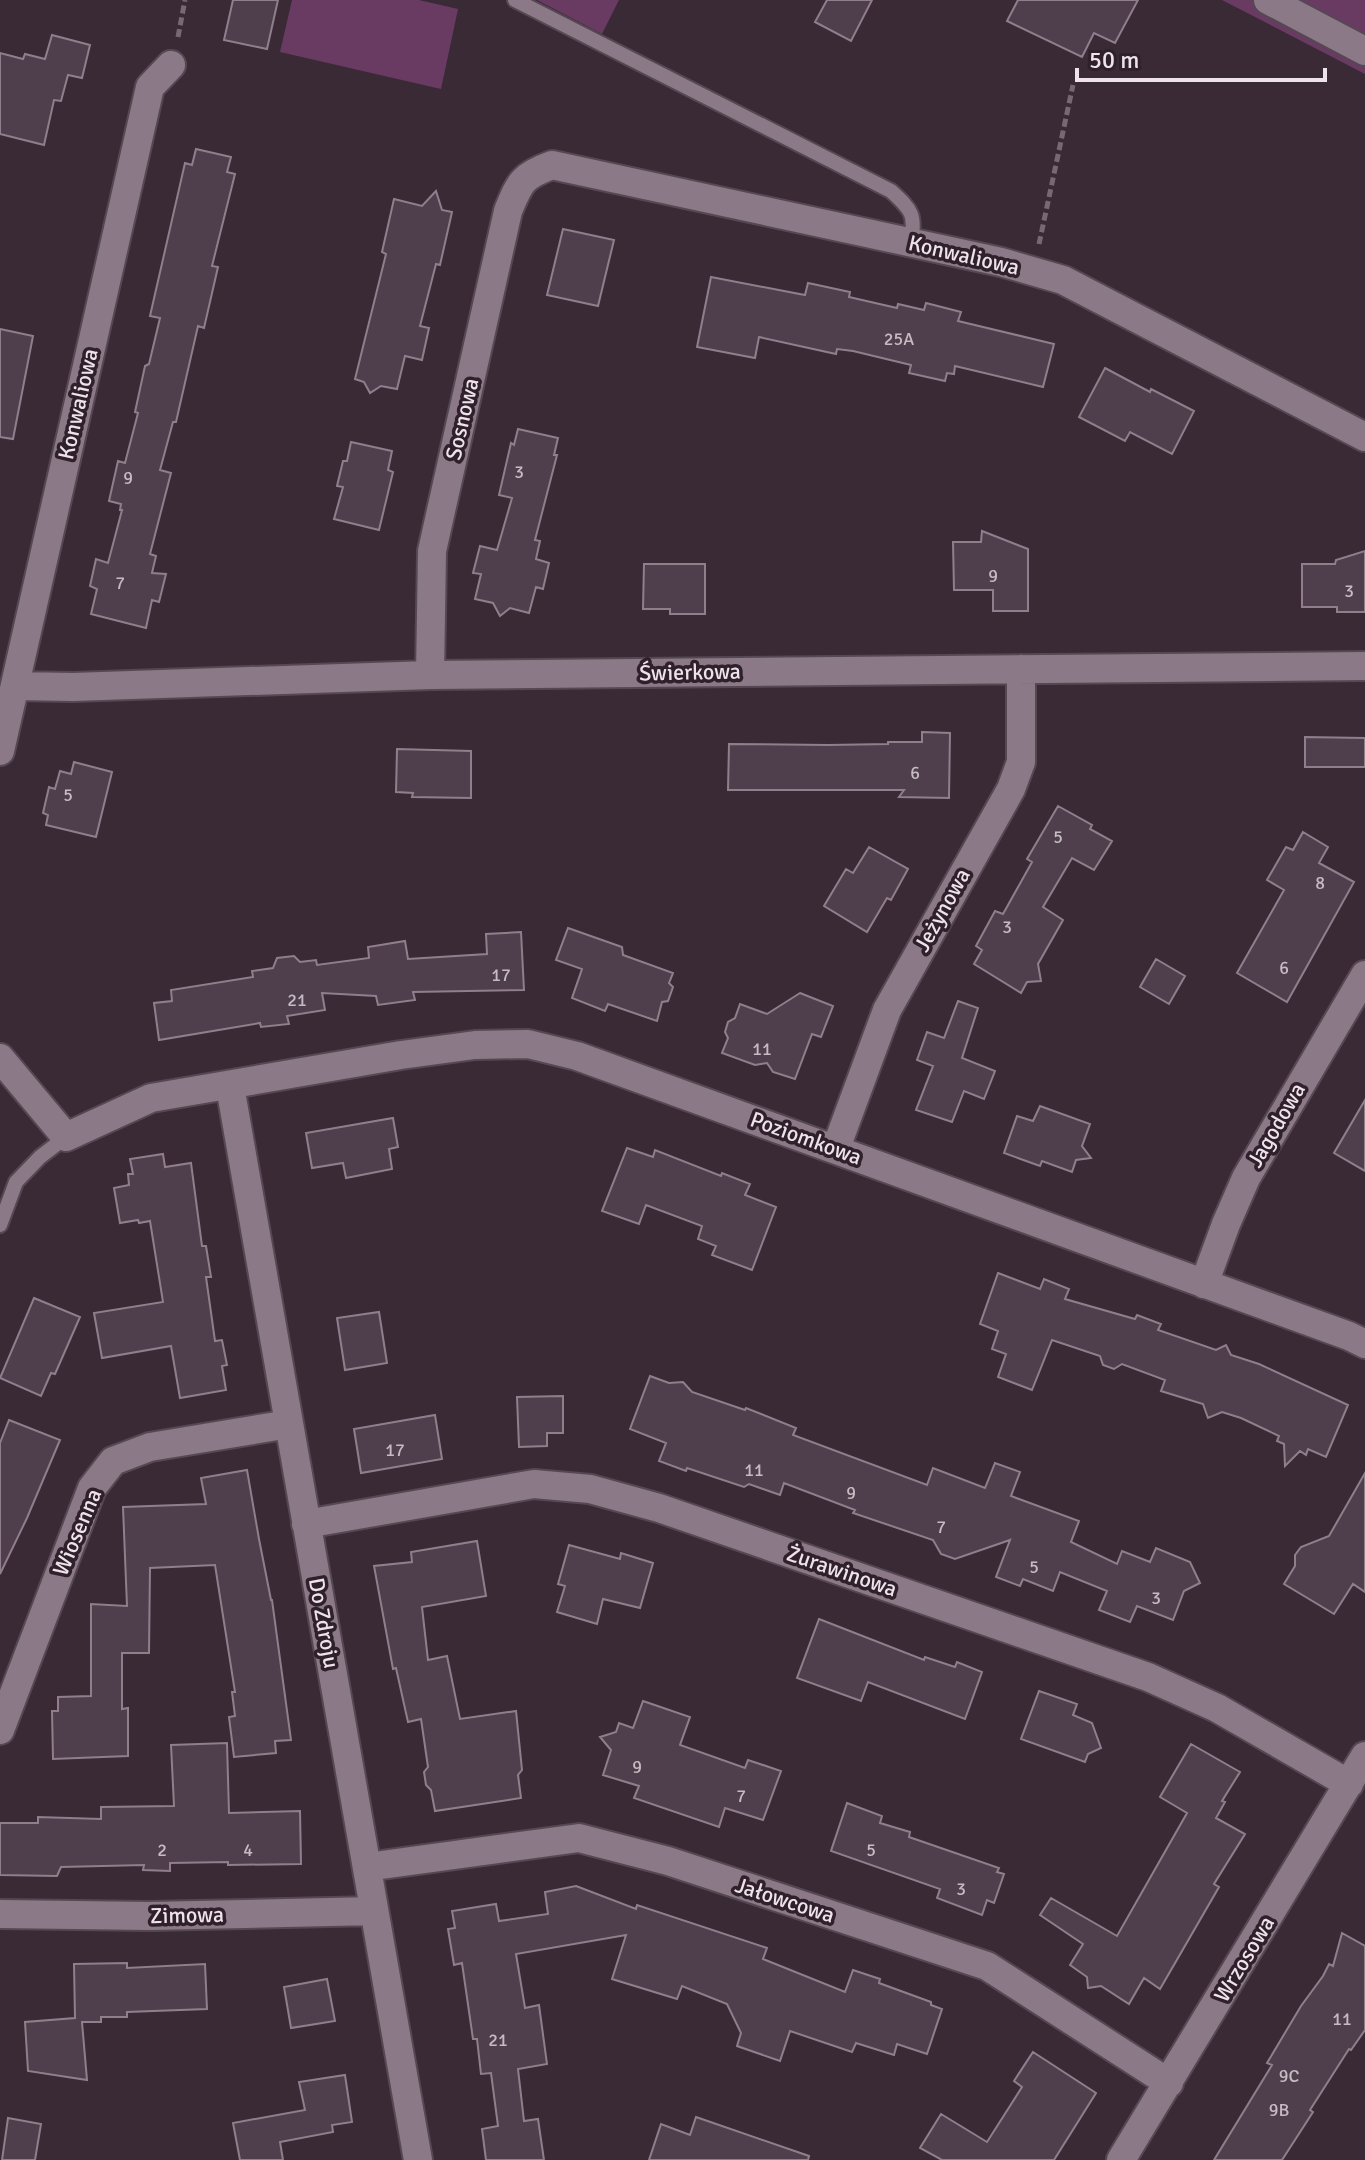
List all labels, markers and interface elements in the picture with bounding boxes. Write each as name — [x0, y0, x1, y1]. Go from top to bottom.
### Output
scale bar — [1077, 32, 1325, 82]
text: 50 m — [1089, 45, 1139, 75]
street label: Konwaliowa — [906, 229, 1022, 281]
house number: 25A — [884, 328, 914, 350]
street label: Konwaliowa — [52, 346, 104, 462]
street label: Sosnowa — [439, 375, 485, 463]
house number: 3 — [514, 461, 524, 483]
house number: 9 — [123, 467, 133, 489]
house number: 9 — [988, 565, 998, 587]
house number: 7 — [115, 572, 125, 594]
house number: 3 — [1344, 580, 1354, 602]
street label: Świerkowa — [639, 658, 741, 686]
house number: 6 — [910, 762, 920, 784]
house number: 5 — [63, 784, 73, 806]
house number: 5 — [1053, 826, 1063, 848]
street label: Jeżynowa — [908, 864, 976, 956]
house number: 8 — [1315, 872, 1325, 894]
house number: 3 — [1002, 916, 1012, 938]
house number: 6 — [1279, 957, 1289, 979]
house number: 17 — [491, 964, 511, 986]
house number: 21 — [287, 989, 307, 1011]
house number: 11 — [752, 1038, 772, 1060]
street label: Jagodowa — [1241, 1078, 1311, 1172]
street label: Poziomkowa — [747, 1105, 865, 1171]
house number: 17 — [385, 1439, 405, 1461]
house number: 11 — [744, 1459, 764, 1481]
house number: 9 — [846, 1482, 856, 1504]
street label: Wiosenna — [47, 1484, 107, 1580]
house number: 7 — [936, 1516, 946, 1538]
street label: Żurawinowa — [783, 1540, 901, 1602]
house number: 5 — [1029, 1556, 1039, 1578]
street label: Do Zdroju — [303, 1576, 345, 1670]
house number: 3 — [1151, 1587, 1161, 1609]
house number: 9 — [632, 1756, 642, 1778]
house number: 7 — [736, 1785, 746, 1807]
house number: 2 — [157, 1839, 167, 1861]
house number: 4 — [243, 1839, 253, 1861]
house number: 5 — [866, 1839, 876, 1861]
street label: Jałowcowa — [732, 1871, 838, 1929]
house number: 3 — [956, 1878, 966, 1900]
street label: Zimowa — [150, 1901, 224, 1929]
street label: Wrzosowa — [1208, 1911, 1280, 2007]
house number: 11 — [1332, 2008, 1352, 2030]
house number: 21 — [488, 2029, 508, 2051]
house number: 9C — [1279, 2065, 1299, 2087]
house number: 9B — [1269, 2099, 1289, 2121]

